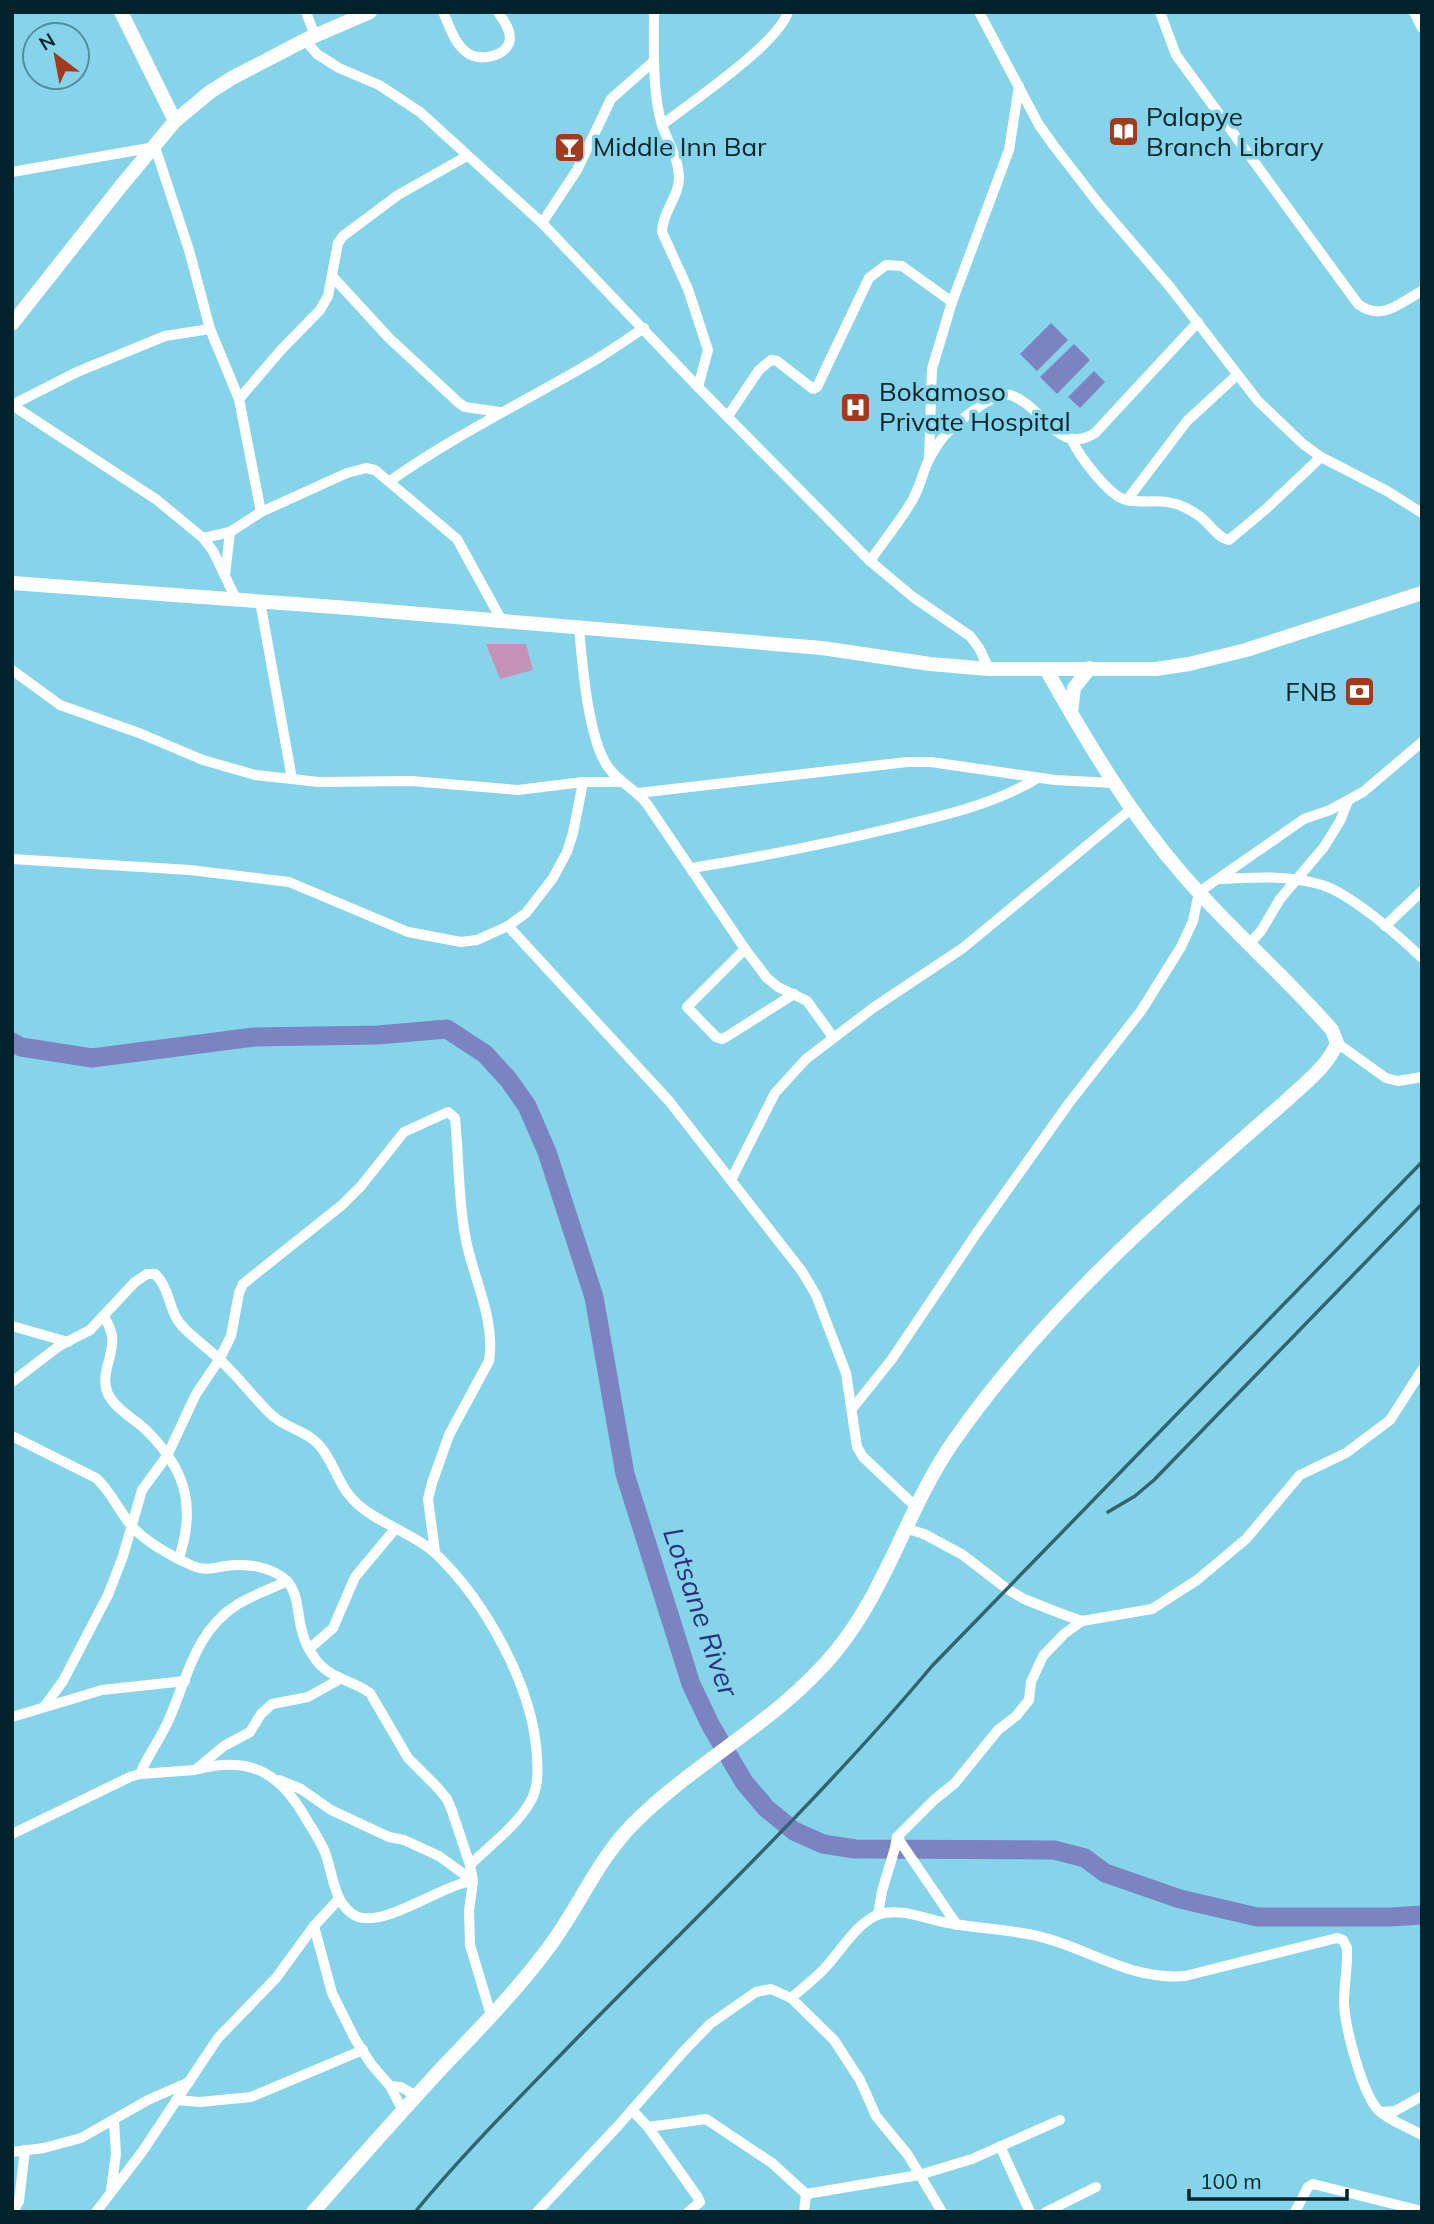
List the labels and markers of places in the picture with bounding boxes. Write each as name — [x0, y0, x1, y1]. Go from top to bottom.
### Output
place label: Palapye Branch Library — [1146, 100, 1324, 163]
library icon: Palapye Branch Library — [1106, 115, 1140, 149]
bar icon: Middle Inn Bar — [553, 130, 587, 164]
place label: Middle Inn Bar — [593, 130, 767, 163]
place label: Bokamoso Private Hospital — [879, 375, 1071, 438]
hospital icon: Bokamoso Private Hospital — [839, 390, 873, 424]
place label: FNB — [1285, 675, 1337, 708]
bank icon: FNB — [1343, 675, 1377, 709]

